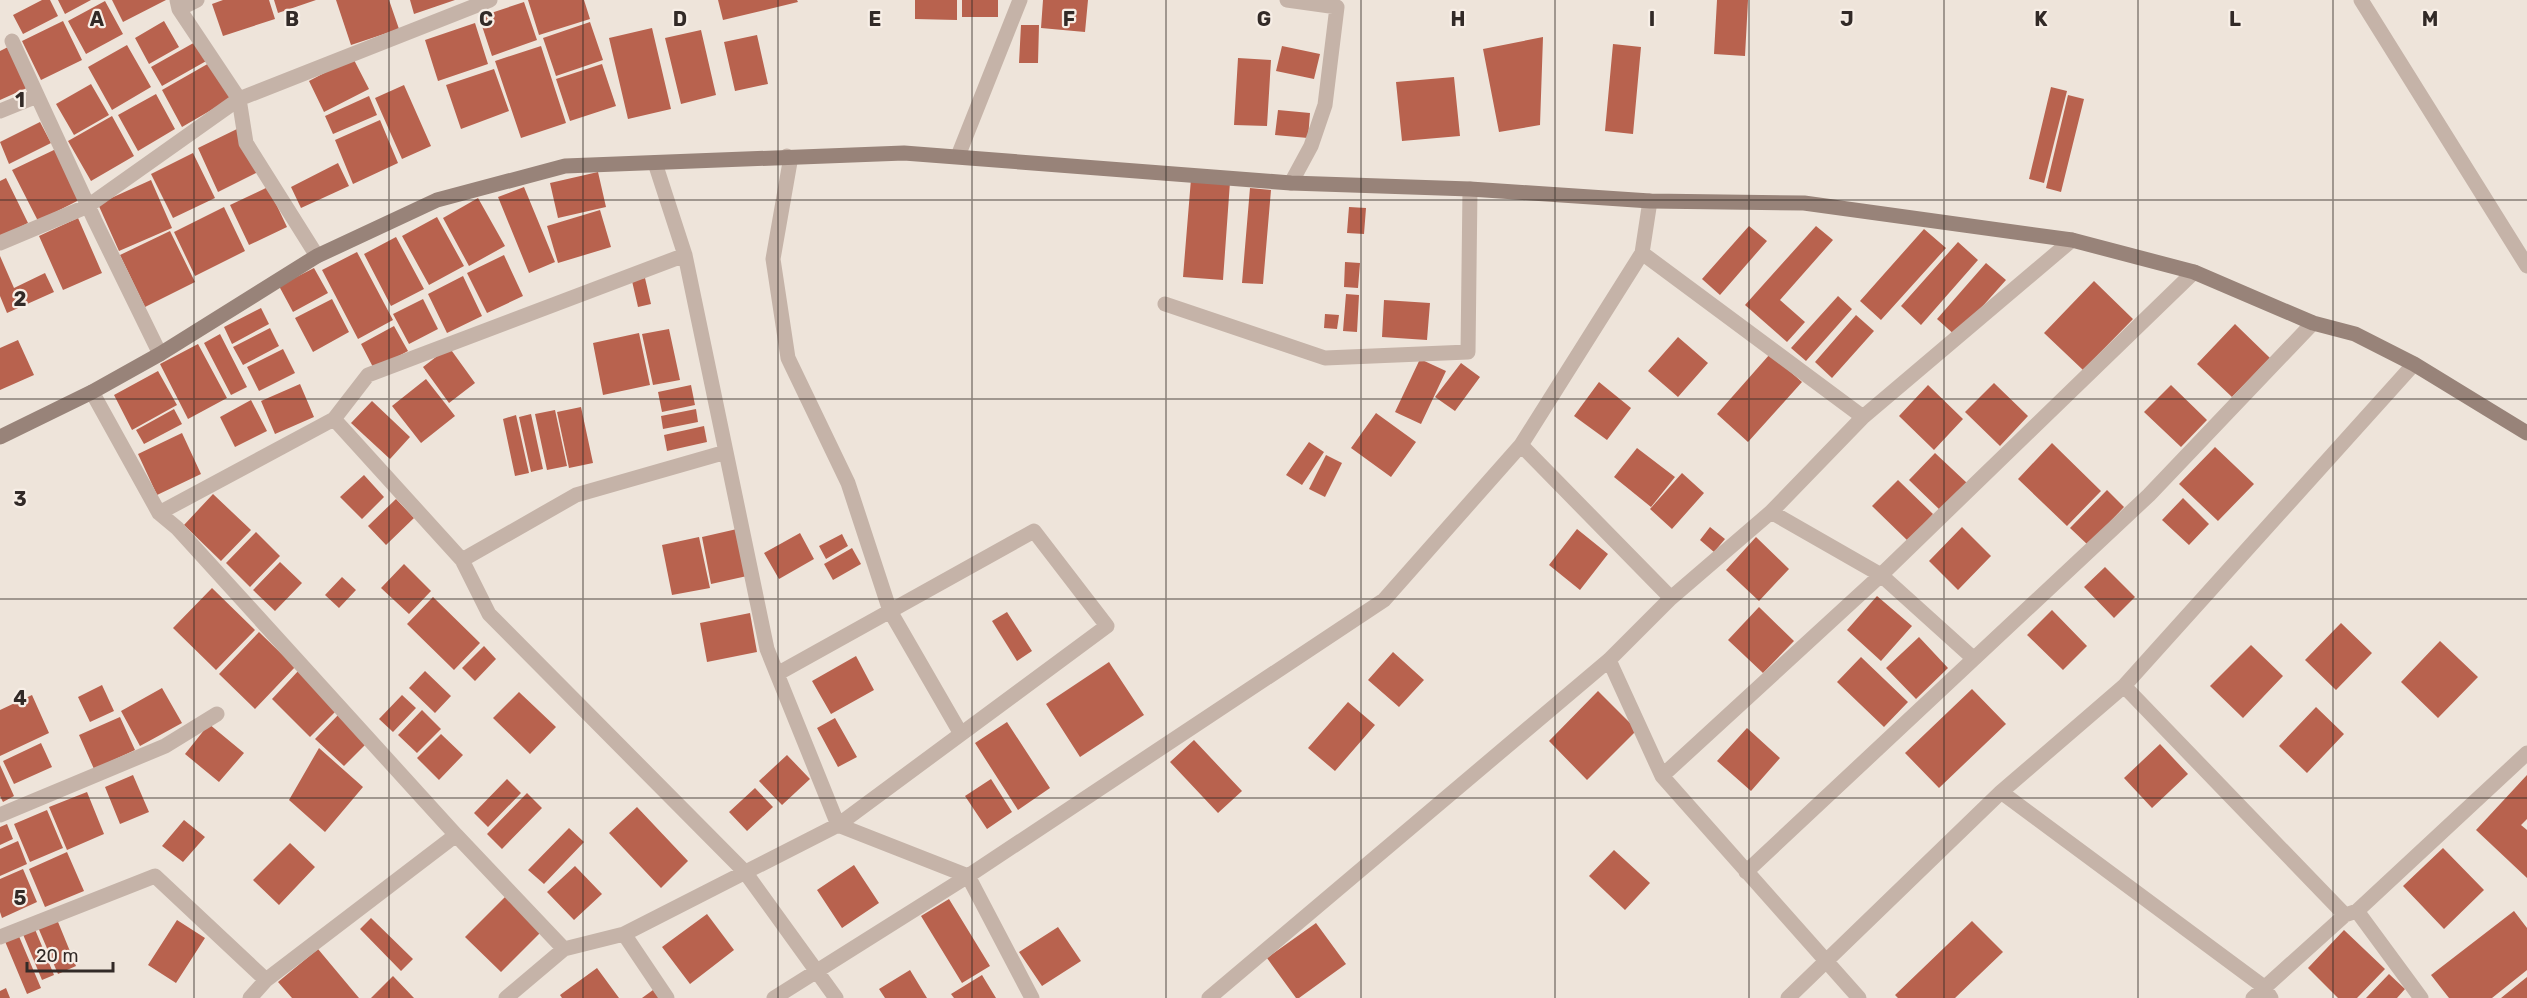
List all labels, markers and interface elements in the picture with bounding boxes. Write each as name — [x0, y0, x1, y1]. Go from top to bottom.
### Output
text: A — [90, 7, 105, 31]
text: B — [285, 7, 299, 31]
text: C — [479, 7, 493, 31]
text: D — [673, 7, 687, 31]
text: E — [869, 7, 881, 31]
text: F — [1063, 7, 1075, 31]
text: G — [1257, 7, 1271, 31]
text: H — [1451, 7, 1465, 31]
text: I — [1649, 7, 1655, 31]
text: J — [1840, 7, 1854, 31]
text: K — [2034, 7, 2048, 31]
text: L — [2229, 7, 2241, 31]
text: M — [2422, 7, 2438, 31]
text: 1 — [15, 88, 25, 112]
text: 2 — [14, 287, 27, 311]
text: 3 — [13, 487, 27, 511]
text: 4 — [13, 686, 27, 710]
text: 5 — [14, 886, 27, 910]
scale bar — [27, 935, 112, 973]
text: 20 m — [36, 945, 78, 967]

